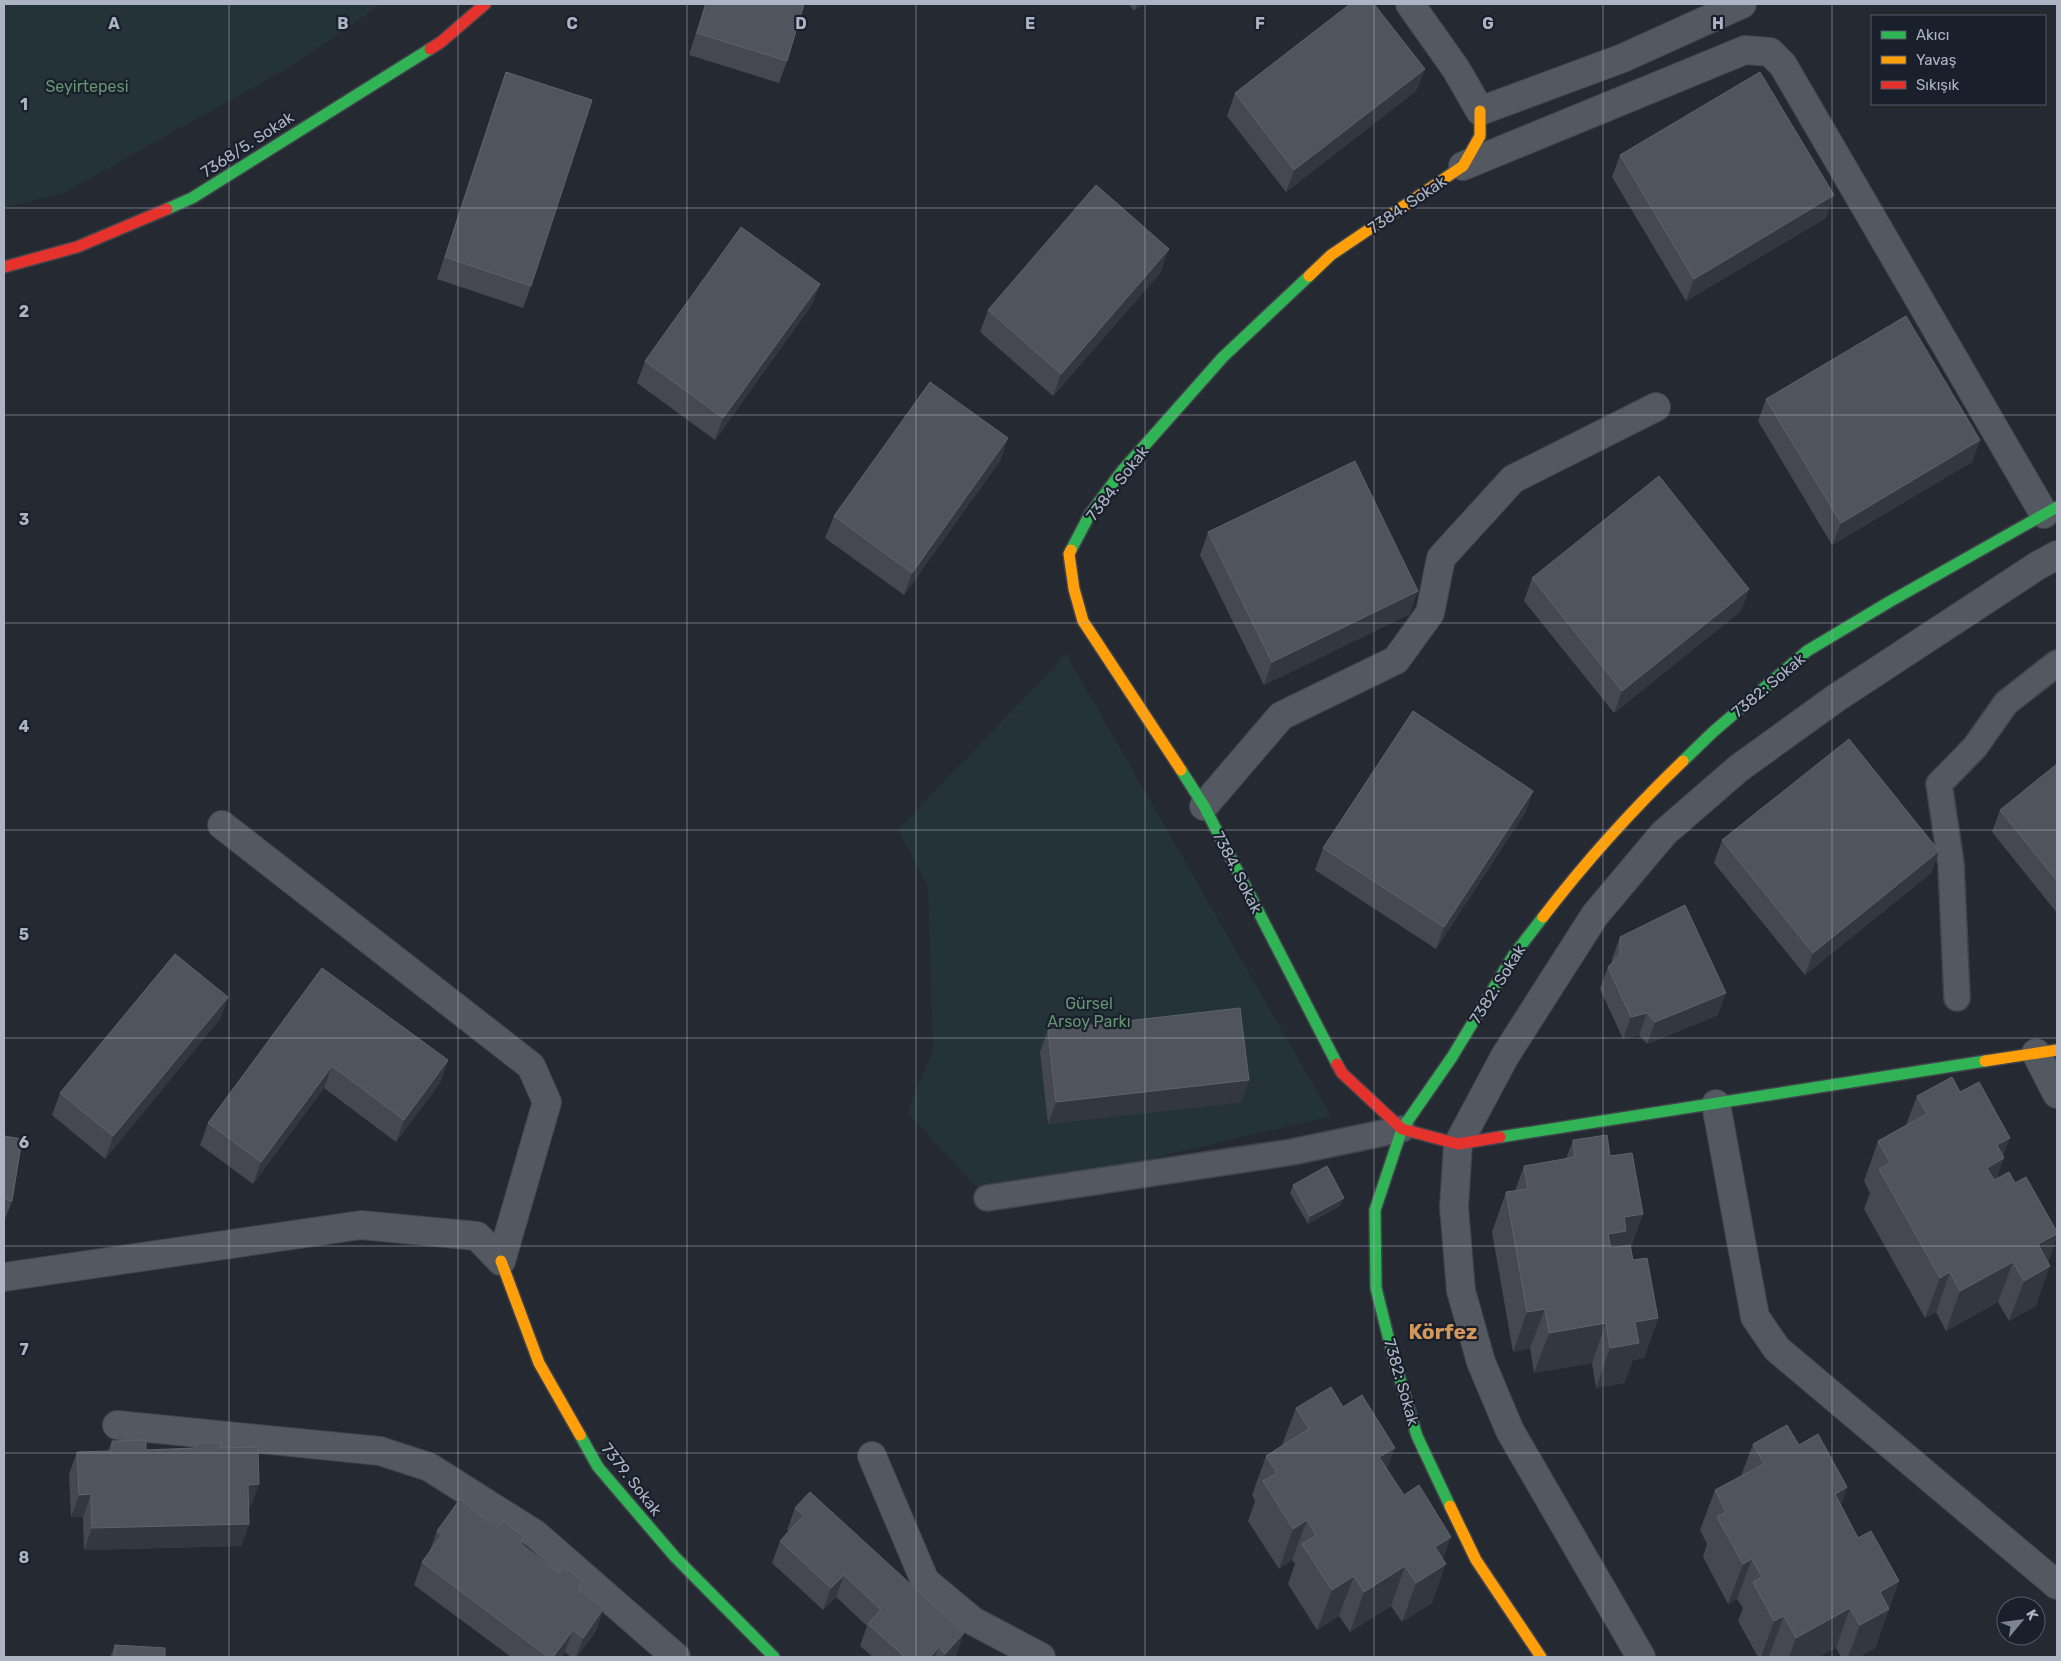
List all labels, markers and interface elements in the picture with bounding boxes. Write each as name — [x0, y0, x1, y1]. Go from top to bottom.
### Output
text: A — [108, 14, 120, 33]
text: B — [337, 14, 349, 33]
text: C — [566, 14, 578, 33]
text: D — [795, 14, 807, 33]
text: E — [1025, 14, 1035, 33]
text: F — [1255, 14, 1265, 33]
text: G — [1482, 14, 1494, 33]
text: H — [1712, 14, 1724, 33]
legend — [1871, 15, 2046, 105]
text: Akıcı — [1916, 26, 1949, 44]
text: Yavaş — [1916, 51, 1957, 69]
text: Sıkışık — [1916, 76, 1960, 94]
park label: Seyirtepesi — [45, 77, 129, 96]
text: 1 — [20, 95, 28, 114]
street label: 7368/5. Sokak — [197, 107, 298, 181]
street label: 7384. Sokak — [1365, 171, 1450, 237]
text: 2 — [19, 302, 29, 321]
street label: 7384. Sokak — [1082, 441, 1153, 525]
text: 3 — [19, 510, 29, 529]
street label: 7382: Sokak — [1728, 649, 1809, 722]
text: 4 — [19, 717, 30, 736]
street label: 7384. Sokak — [1209, 828, 1267, 917]
text: 5 — [19, 925, 29, 944]
street label: 7382: Sokak — [1466, 941, 1530, 1027]
park label: Gürsel Arsoy Parkı — [1047, 994, 1131, 1031]
text: 6 — [19, 1133, 29, 1152]
district label: Körfez — [1409, 1319, 1477, 1344]
street label: 7382: Sokak — [1380, 1336, 1423, 1429]
text: 7 — [19, 1340, 29, 1359]
street label: 7379. Sokak — [597, 1439, 666, 1520]
text: 8 — [19, 1548, 30, 1567]
north arrow — [1996, 1596, 2046, 1646]
text: K — [2022, 1607, 2042, 1624]

